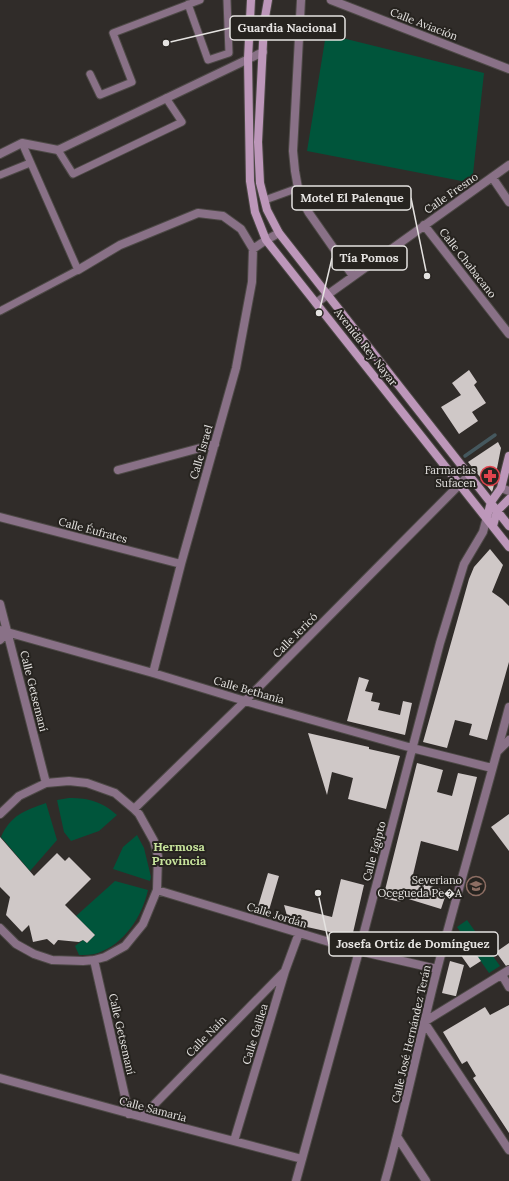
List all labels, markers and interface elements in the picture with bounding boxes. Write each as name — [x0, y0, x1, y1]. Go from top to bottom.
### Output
street label: Calle Aviación — [388, 5, 460, 43]
callout: Guardia Nacional — [230, 16, 345, 40]
text: Guardia Nacional — [238, 20, 337, 35]
street label: Calle Fresno — [421, 169, 481, 217]
callout: Motel El Palenque — [292, 186, 411, 210]
text: Motel El Palenque — [300, 190, 404, 205]
street label: Calle Chabacano — [436, 225, 500, 301]
callout: Tía Pomos — [332, 246, 407, 270]
text: Tía Pomos — [339, 250, 399, 265]
street label: Avenida Rey Nayar — [331, 305, 401, 389]
street label: Calle Israel — [187, 423, 215, 481]
place label: Farmacias Sufacen — [425, 463, 476, 490]
pharmacy icon: Farmacias Sufacen — [479, 465, 501, 487]
street label: Calle Éufrates — [57, 514, 129, 546]
street label: Calle Jericó — [269, 609, 321, 661]
street label: Calle Getsemaní — [17, 649, 51, 733]
street label: Calle Bethania — [212, 673, 286, 707]
street label: Calle Egipto — [359, 819, 389, 883]
district label: Hermosa Provincia — [152, 839, 207, 868]
place label: Severiano Ocegueda Pe�A — [377, 873, 463, 900]
school or university icon: Severiano Ocegueda Pe�A — [465, 875, 487, 897]
street label: Calle Jordán — [245, 899, 309, 931]
callout: Josefa Ortiz de Domínguez — [329, 932, 498, 956]
text: Josefa Ortiz de Domínguez — [336, 936, 490, 951]
street label: Calle José Hernández Terán — [388, 963, 434, 1104]
street label: Calle Getsemaní — [106, 992, 138, 1076]
street label: Calle Galilea — [239, 1002, 271, 1066]
street label: Calle Naín — [183, 1012, 229, 1060]
street label: Calle Samaria — [118, 1093, 189, 1125]

